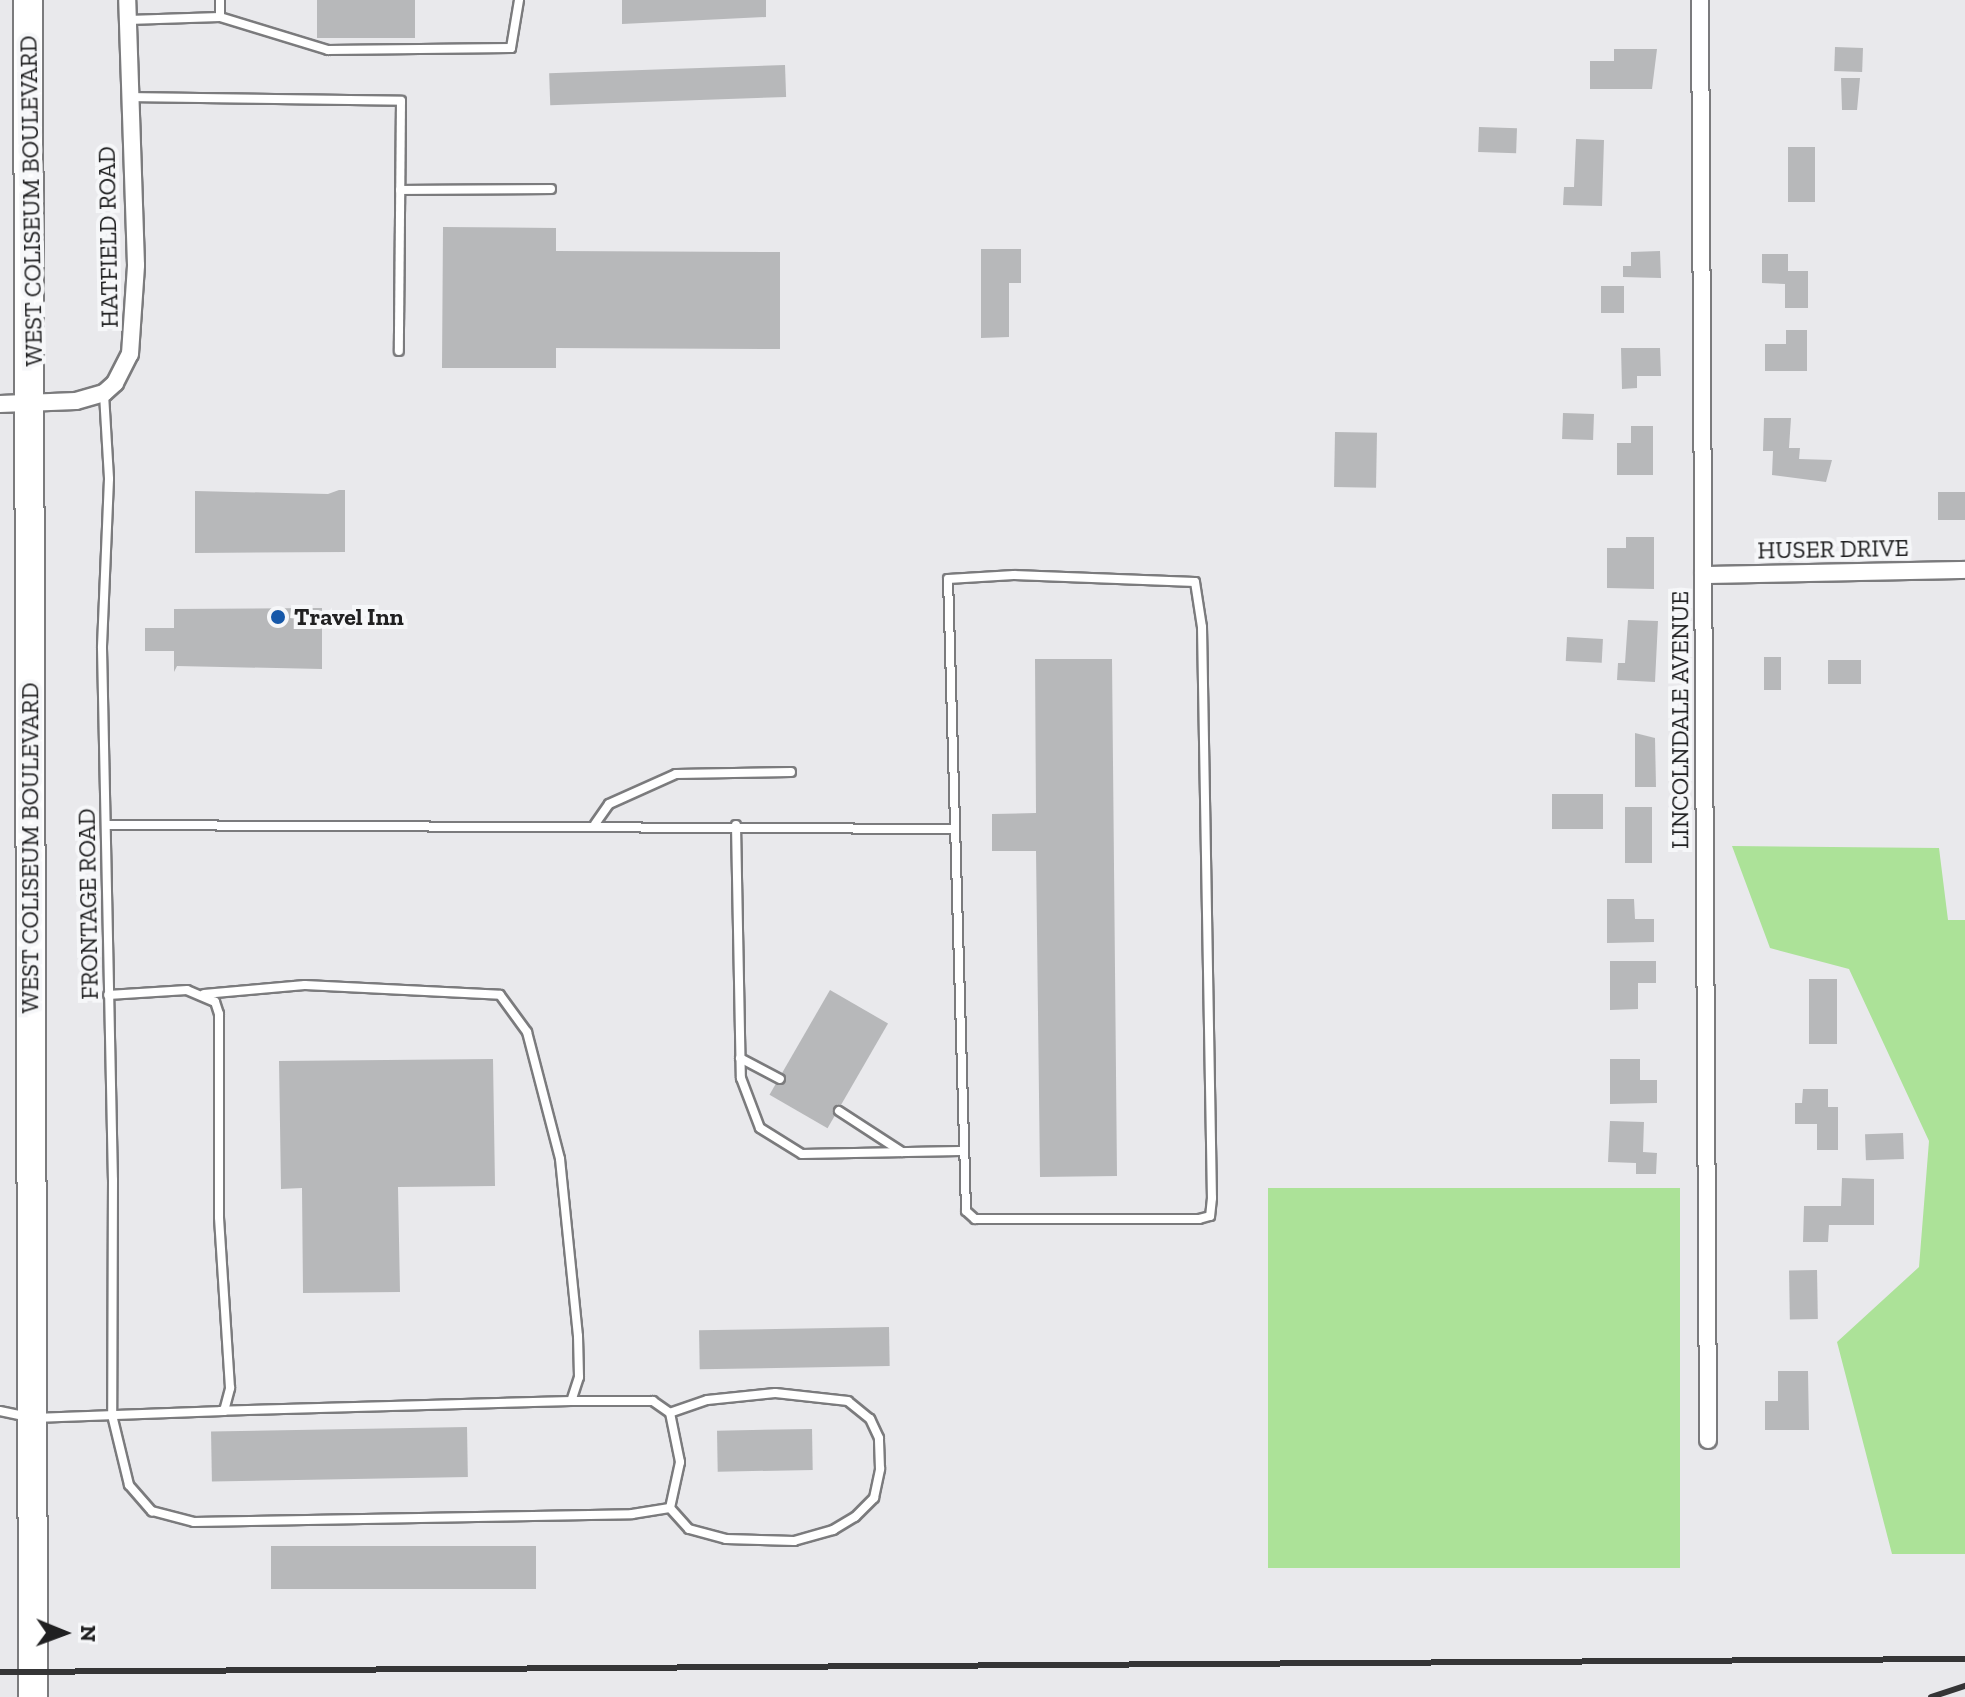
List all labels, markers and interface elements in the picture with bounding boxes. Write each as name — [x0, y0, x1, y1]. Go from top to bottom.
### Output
street label: WEST COLISEUM BOULEVARD — [14, 35, 48, 367]
street label: HATFIELD ROAD — [92, 146, 124, 328]
street label: HUSER DRIVE — [1757, 533, 1909, 565]
street label: LINCOLNDALE AVENUE — [1666, 591, 1694, 849]
place label: Travel Inn — [294, 603, 404, 631]
marker: Travel Inn — [269, 608, 287, 626]
street label: WEST COLISEUM BOULEVARD — [16, 682, 44, 1014]
street label: FRONTAGE ROAD — [72, 808, 104, 1000]
north arrow — [24, 1593, 104, 1673]
text: N — [75, 1625, 102, 1642]

